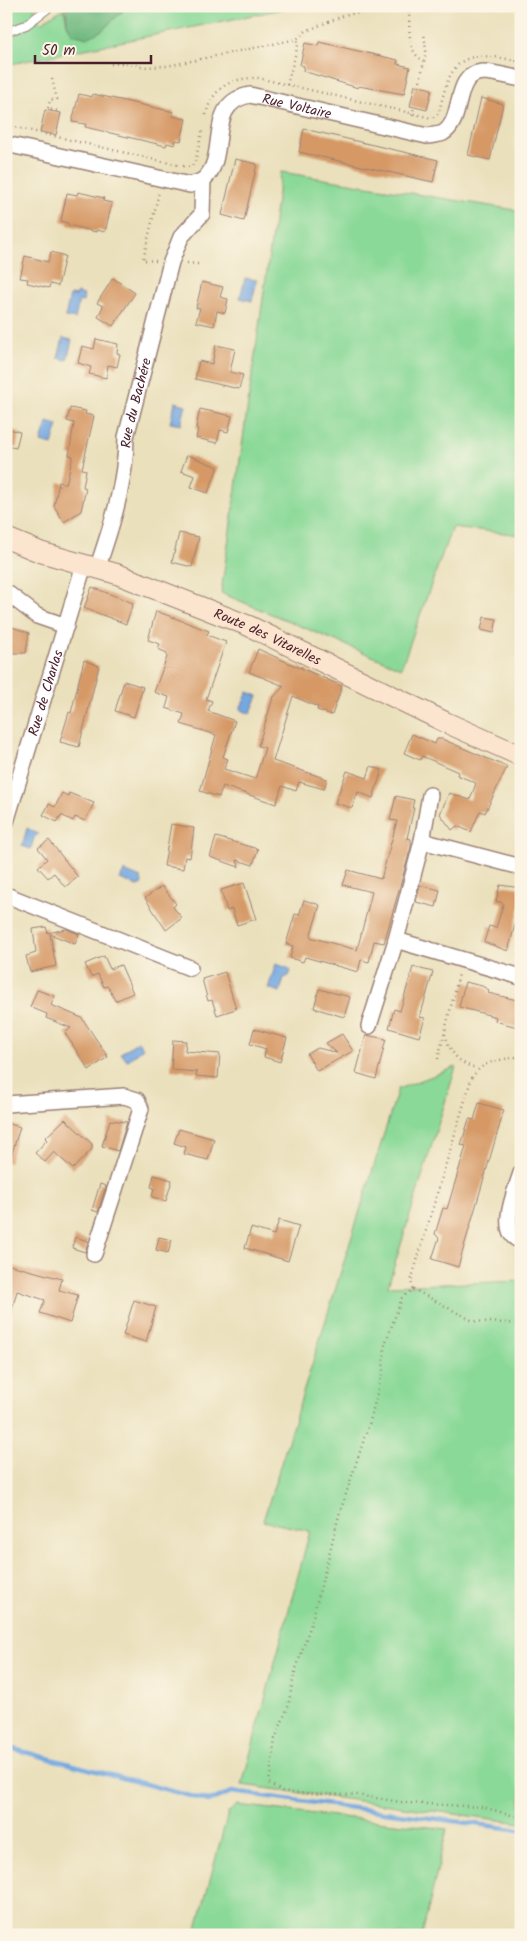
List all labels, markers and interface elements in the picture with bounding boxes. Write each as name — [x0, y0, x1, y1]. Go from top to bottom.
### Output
scale bar — [35, 32, 151, 64]
text: 50 m — [42, 39, 76, 63]
street label: Rue Voltaire — [260, 88, 334, 126]
street label: Rue du Bachére — [116, 355, 158, 448]
street label: Route des Vitarelles — [210, 603, 325, 672]
street label: Rue de Charlas — [23, 647, 70, 739]

